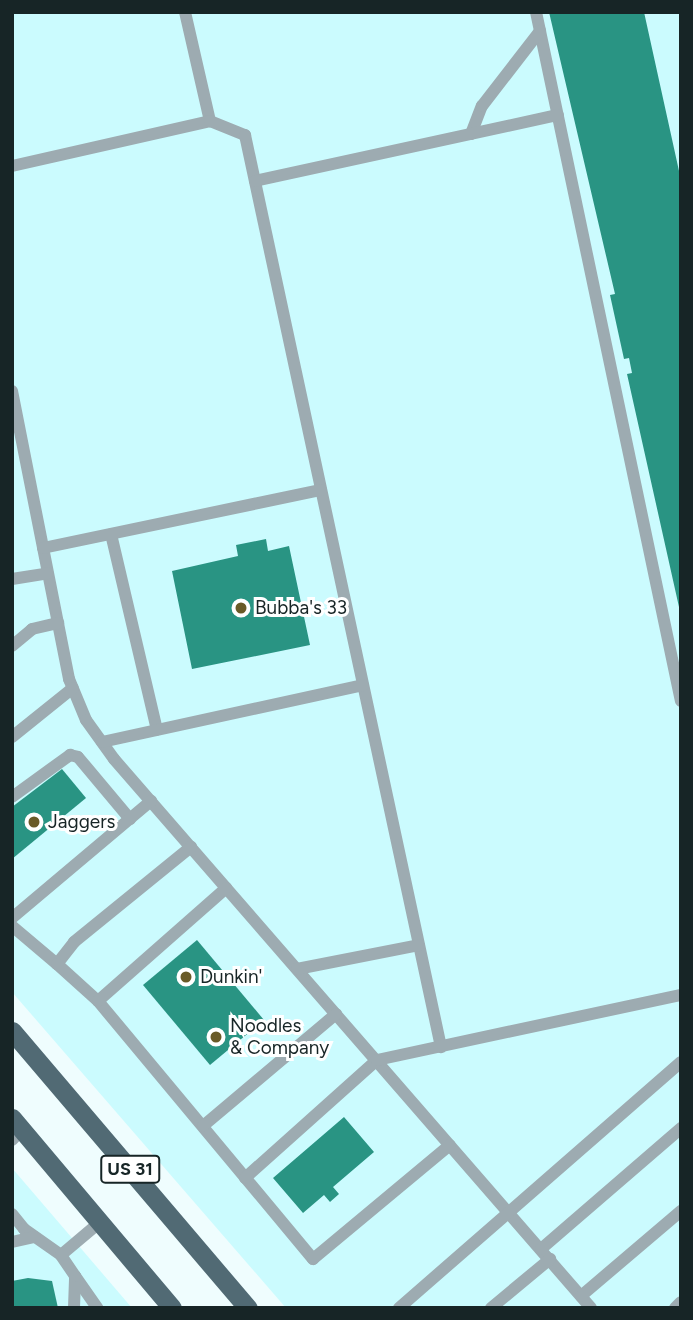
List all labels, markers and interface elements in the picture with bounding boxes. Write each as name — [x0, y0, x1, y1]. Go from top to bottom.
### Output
place label: Bubba's 33 — [255, 597, 347, 619]
marker: Bubba's 33 — [233, 600, 249, 616]
place label: Jaggers — [48, 811, 115, 833]
marker: Jaggers — [26, 814, 42, 830]
place label: Dunkin' — [200, 966, 262, 988]
marker: Dunkin' — [178, 969, 194, 985]
place label: Noodles & Company — [230, 1015, 329, 1059]
marker: Noodles & Company — [208, 1029, 224, 1045]
road number: US 31 — [100, 1154, 160, 1184]

